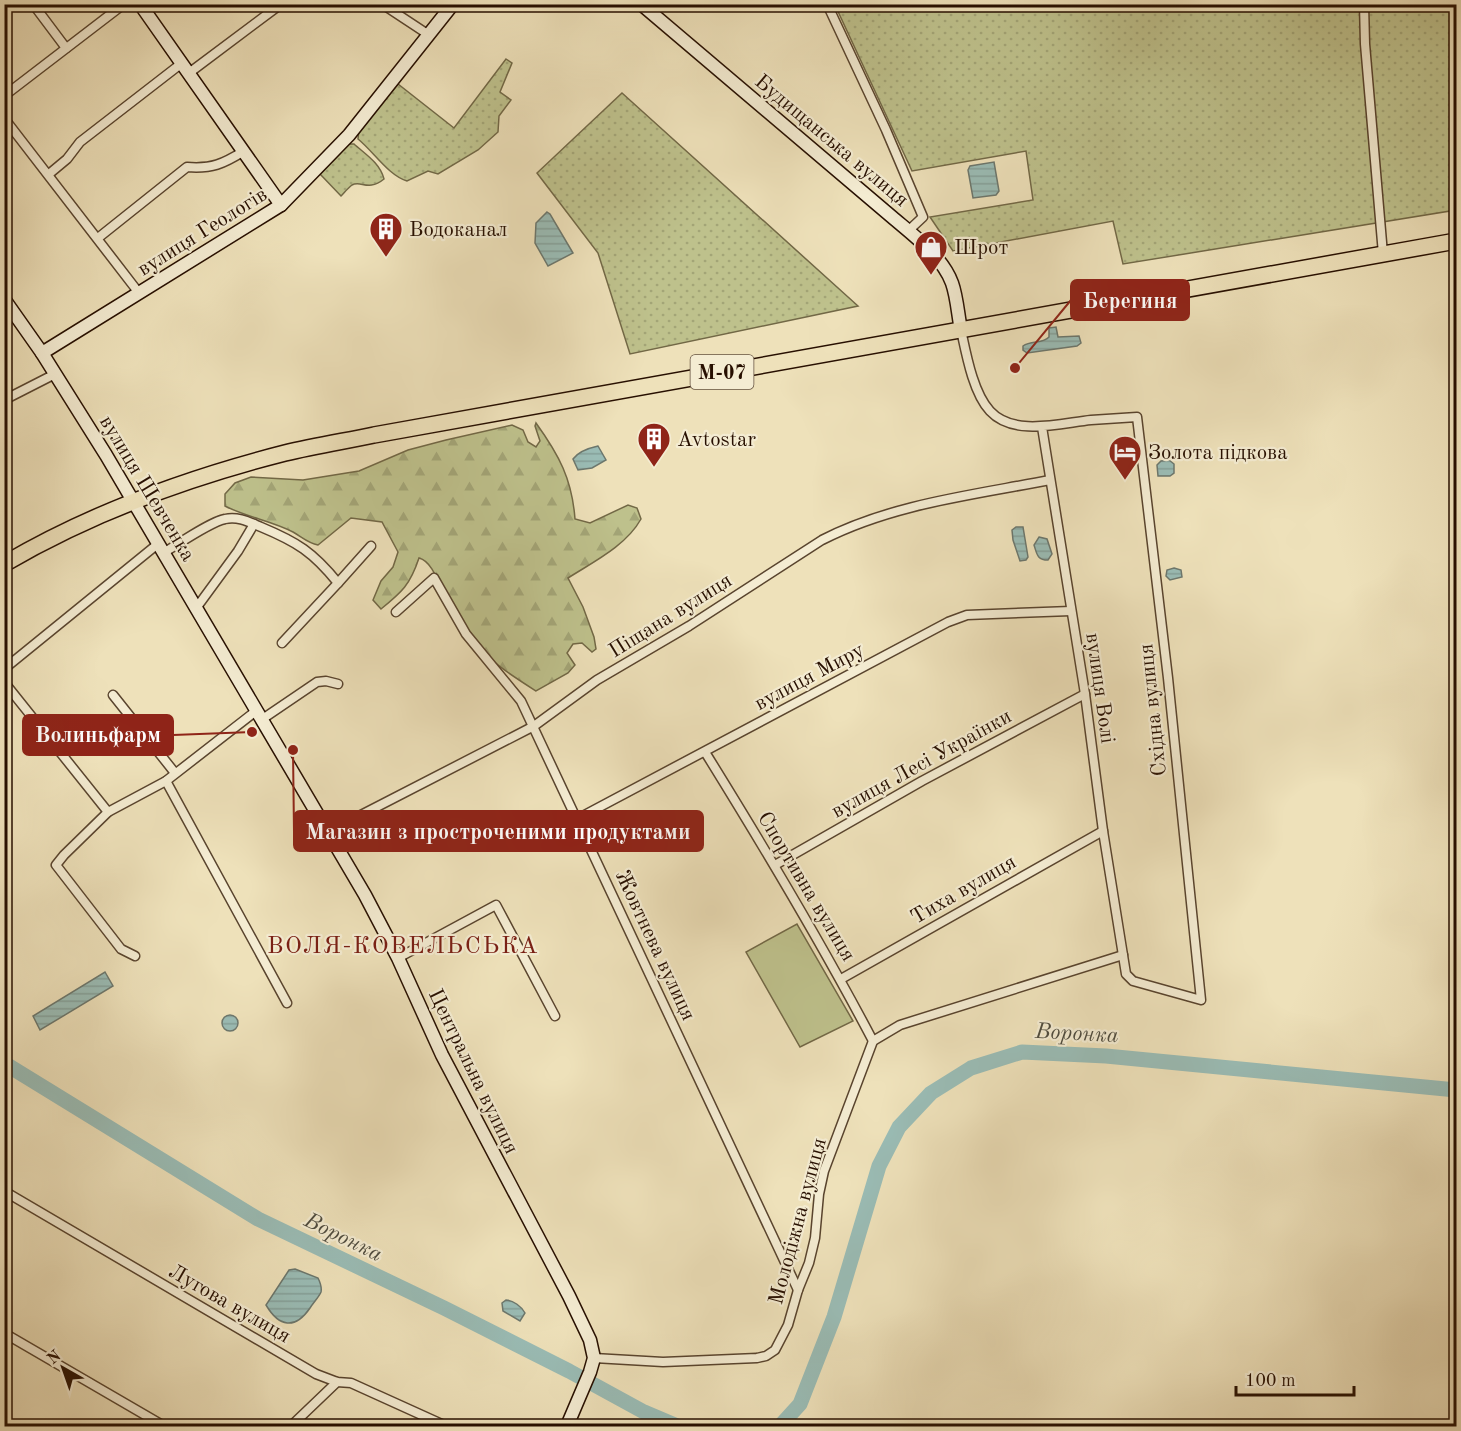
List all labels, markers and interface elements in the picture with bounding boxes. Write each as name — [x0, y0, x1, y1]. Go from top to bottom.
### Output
street label: Будищанська вулиця — [750, 71, 912, 211]
street label: вулиця Геологів — [134, 184, 271, 280]
building icon: Водоканал — [368, 211, 404, 258]
place label: Водоканал — [409, 220, 507, 241]
shop icon: Шрот — [913, 229, 949, 276]
place label: Шрот — [954, 238, 1008, 259]
callout: Берегиня — [1071, 280, 1189, 320]
text: Берегиня — [1083, 291, 1177, 313]
road number: М-07 — [690, 355, 754, 389]
street label: вулиця Шевченка — [95, 412, 198, 565]
building icon: Avtostar — [636, 421, 672, 468]
place label: Avtostar — [677, 430, 756, 451]
hotel icon: Золота підкова — [1107, 434, 1143, 481]
place label: Золота підкова — [1148, 443, 1288, 464]
street label: Піщана вулиця — [606, 570, 736, 662]
street label: вулиця Волі — [1081, 632, 1118, 745]
street label: вулиця Миру — [752, 640, 868, 715]
street label: Східна вулиця — [1136, 643, 1171, 777]
street label: вулиця Лесі Українки — [828, 706, 1015, 823]
callout: Волиньфарм — [23, 715, 173, 755]
text: Волиньфарм — [35, 725, 161, 748]
street label: Спортивна вулиця — [753, 808, 859, 965]
callout: Магазин з простроченими продуктами — [294, 811, 703, 851]
text: Магазин з простроченими продуктами — [306, 822, 690, 844]
street label: Тиха вулиця — [907, 852, 1020, 929]
street label: Жовтнева вулиця — [611, 867, 699, 1024]
district label: ВОЛЯ-КОВЕЛЬСЬКА — [267, 935, 539, 959]
street label: Центральна вулиця — [424, 986, 522, 1157]
water label: Воронка — [1034, 1021, 1119, 1047]
street label: Молодіжна вулиця — [766, 1136, 831, 1307]
water label: Воронка — [300, 1209, 386, 1266]
street label: Лугова вулиця — [165, 1261, 294, 1348]
north arrow — [33, 1338, 93, 1398]
text: N — [45, 1347, 65, 1368]
scale bar — [1236, 1359, 1354, 1397]
text: 100 m — [1245, 1372, 1296, 1390]

